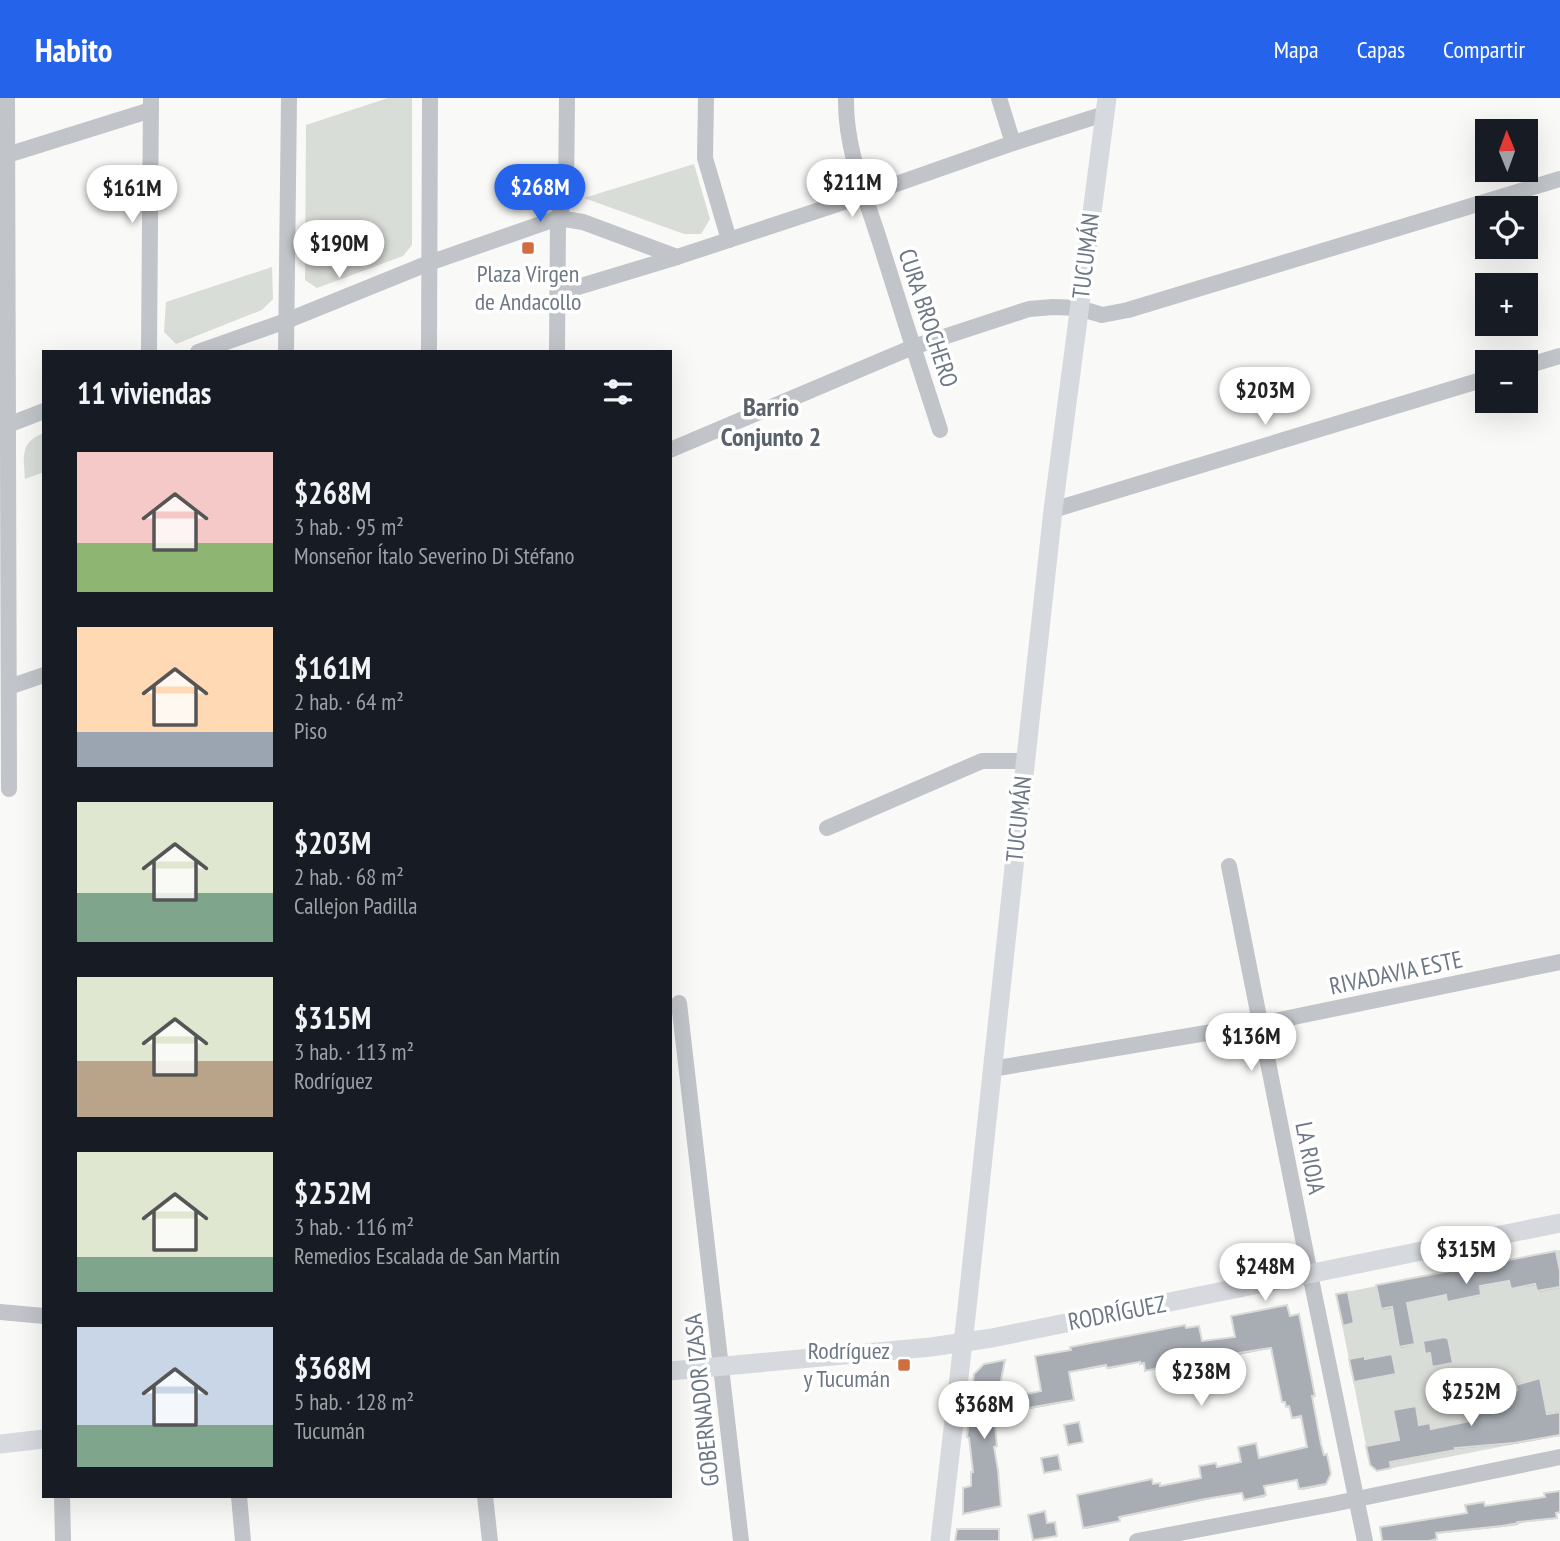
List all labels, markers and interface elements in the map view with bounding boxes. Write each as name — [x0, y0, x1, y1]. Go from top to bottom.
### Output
text: Habito — [35, 28, 113, 71]
text: Mapa — [1274, 34, 1319, 65]
text: Capas — [1357, 34, 1405, 65]
text: Compartir — [1443, 34, 1525, 65]
north arrow — [1475, 119, 1538, 182]
map controls — [1475, 119, 1538, 413]
pin: $211M — [803, 159, 901, 219]
pin: $268M — [491, 164, 589, 224]
pin: $161M — [83, 166, 181, 225]
text: $211M — [822, 167, 882, 196]
text: $268M — [510, 172, 570, 201]
text: $161M — [102, 173, 162, 202]
button: locate — [1475, 196, 1538, 259]
street label: TUCUMÁN — [1065, 211, 1106, 301]
pin: $190M — [290, 220, 388, 280]
text: $190M — [309, 228, 369, 257]
marker: Plaza Virgen de Andacollo — [520, 240, 536, 256]
street label: CURA BROCHERO — [892, 245, 965, 391]
place label: Plaza Virgen de Andacollo — [475, 258, 581, 317]
button: + — [1475, 273, 1538, 336]
button: − — [1475, 350, 1538, 413]
pin: $203M — [1216, 368, 1314, 427]
text: 11 viviendas — [77, 373, 211, 412]
icon: filters — [599, 373, 637, 411]
text: $203M — [1235, 375, 1295, 404]
district label: Barrio Conjunto 2 — [721, 390, 821, 453]
text: $268M — [294, 473, 371, 512]
icon: home — [133, 480, 217, 564]
text: 3 hab. · 95 m² — [294, 512, 404, 541]
text: Monseñor Ítalo Severino Di Stéfano — [294, 541, 574, 570]
text: $161M — [294, 648, 371, 687]
icon: home — [133, 655, 217, 739]
text: 2 hab. · 64 m² — [294, 687, 404, 716]
text: Piso — [294, 716, 327, 745]
street label: TUCUMÁN — [999, 774, 1038, 863]
text: $203M — [294, 823, 371, 862]
icon: home — [133, 830, 217, 914]
text: 2 hab. · 68 m² — [294, 862, 404, 891]
text: Callejon Padilla — [294, 891, 417, 920]
street label: RIVADAVIA ESTE — [1327, 943, 1465, 1002]
text: $315M — [294, 998, 371, 1037]
icon: home — [133, 1005, 217, 1089]
pin: $136M — [1202, 1014, 1300, 1073]
text: $136M — [1221, 1021, 1281, 1050]
text: 3 hab. · 113 m² — [294, 1037, 414, 1066]
text: Rodríguez — [294, 1066, 373, 1095]
street label: LA RIOJA — [1288, 1119, 1333, 1197]
text: $252M — [294, 1173, 371, 1212]
icon: home — [133, 1180, 217, 1264]
text: 3 hab. · 116 m² — [294, 1212, 414, 1241]
pin: $315M — [1417, 1226, 1515, 1286]
text: $315M — [1436, 1234, 1496, 1263]
text: Remedios Escalada de San Martín — [294, 1241, 560, 1270]
pin: $248M — [1216, 1244, 1314, 1303]
text: $248M — [1235, 1251, 1295, 1280]
street label: RODRÍGUEZ — [1065, 1288, 1168, 1337]
street label: GOBERNADOR IZASA — [677, 1312, 726, 1488]
place label: Rodríguez y Tucumán — [803, 1335, 890, 1394]
text: $368M — [294, 1348, 371, 1387]
pin: $238M — [1152, 1348, 1250, 1408]
icon: home — [133, 1355, 217, 1439]
text: $238M — [1171, 1356, 1231, 1385]
marker: Rodríguez y Tucumán — [896, 1357, 912, 1373]
pin: $252M — [1422, 1368, 1520, 1428]
text: $252M — [1441, 1376, 1501, 1405]
pin: $368M — [935, 1382, 1033, 1441]
text: 5 hab. · 128 m² — [294, 1387, 414, 1416]
text: $368M — [954, 1389, 1014, 1418]
text: Tucumán — [294, 1416, 365, 1445]

